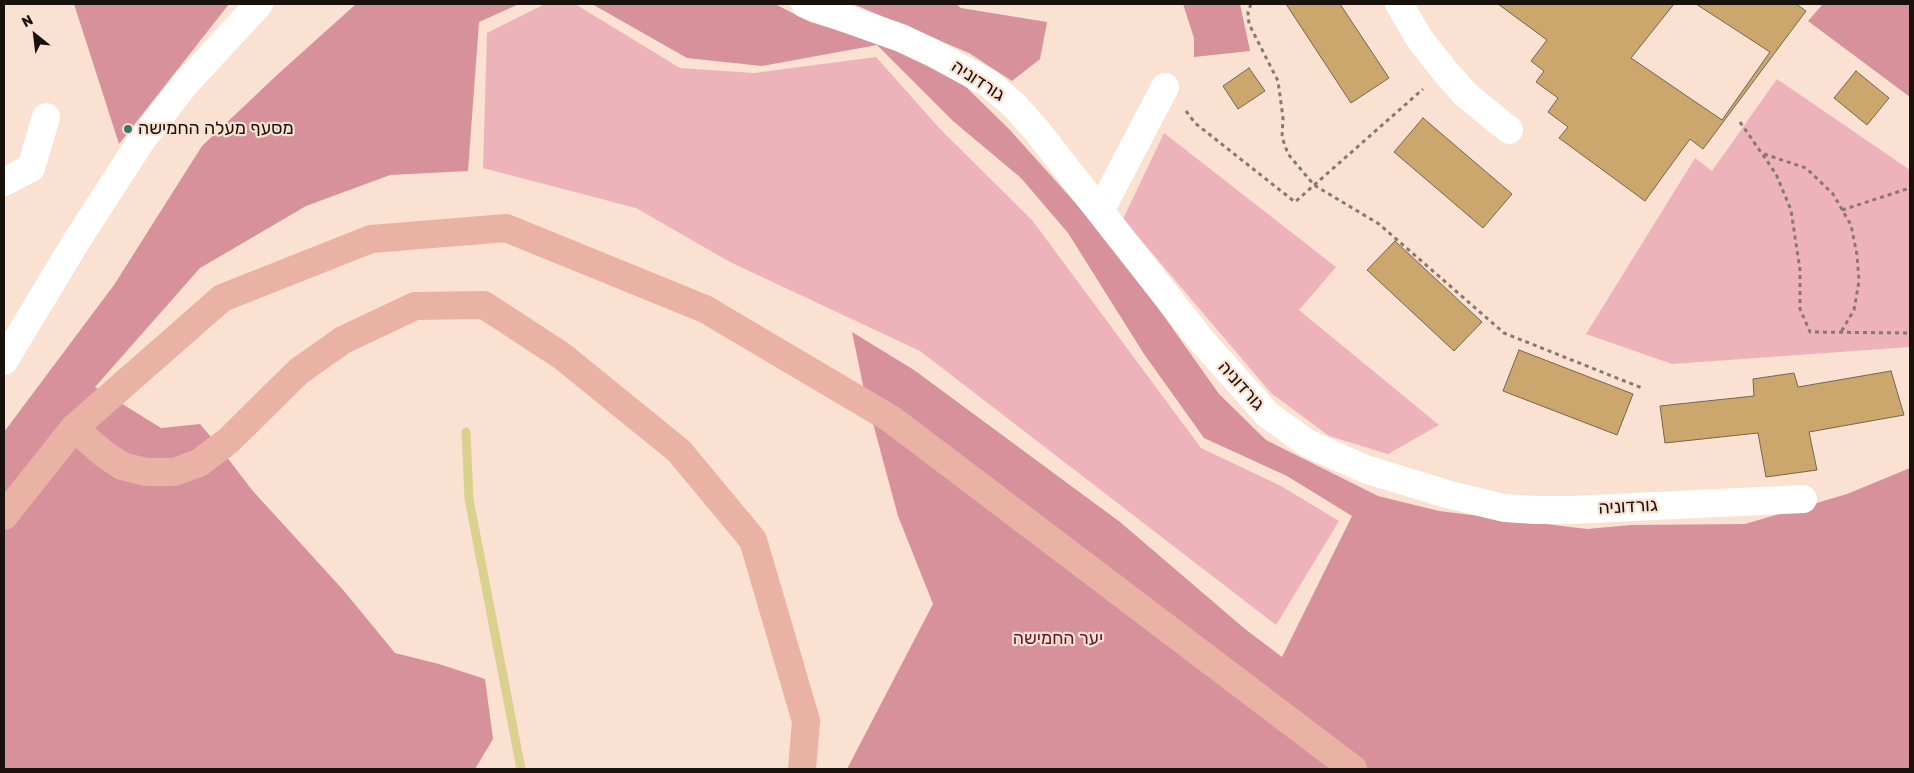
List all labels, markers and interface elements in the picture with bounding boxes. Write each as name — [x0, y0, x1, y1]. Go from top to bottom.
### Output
north arrow — [10, 10, 60, 60]
text: N — [19, 12, 36, 31]
street label: גורדוניה — [947, 56, 1009, 106]
place label: מסעף מעלה החמישה — [138, 118, 294, 140]
marker: מסעף מעלה החמישה — [122, 123, 134, 135]
street label: גורדוניה — [1213, 357, 1269, 415]
street label: גורדוניה — [1598, 495, 1658, 519]
park label: יער החמישה — [1013, 628, 1103, 650]

